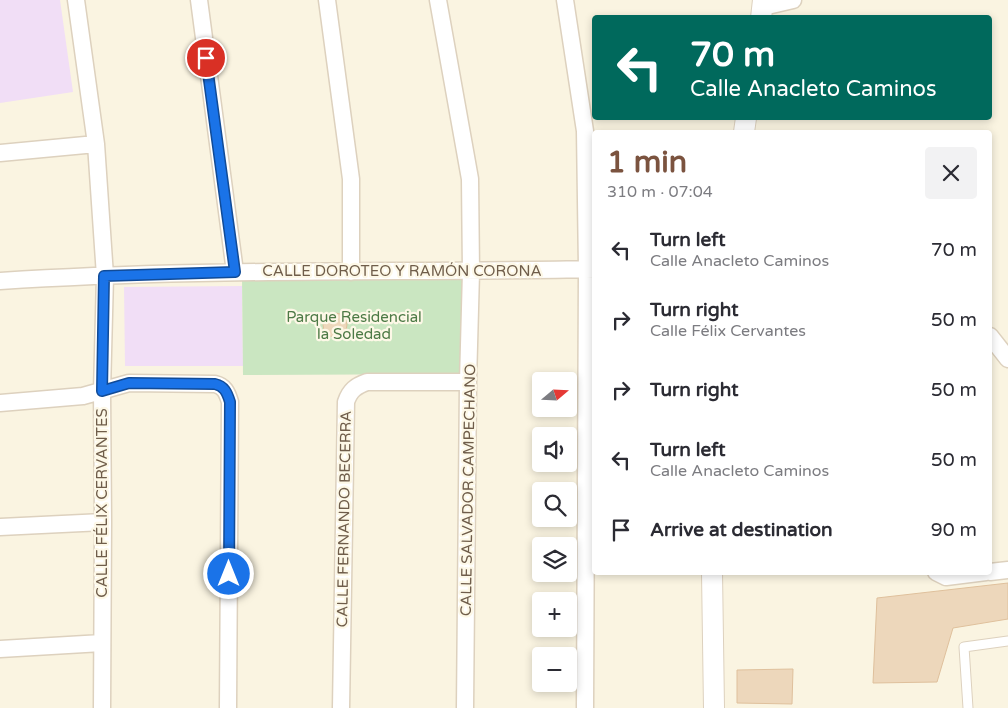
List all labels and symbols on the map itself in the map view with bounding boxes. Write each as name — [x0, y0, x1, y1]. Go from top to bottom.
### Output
pin — [185, 37, 227, 79]
street label: CALLE DOROTEO Y RAMÓN CORONA — [262, 262, 542, 280]
park label: Parque Residencial la Soledad — [286, 308, 422, 343]
street label: CALLE SALVADOR CAMPECHANO — [457, 364, 479, 616]
north arrow — [532, 372, 578, 418]
street label: CALLE FÉLIX CERVANTES — [93, 408, 111, 598]
street label: CALLE FERNANDO BECERRA — [333, 410, 355, 628]
position arrow — [202, 547, 254, 599]

